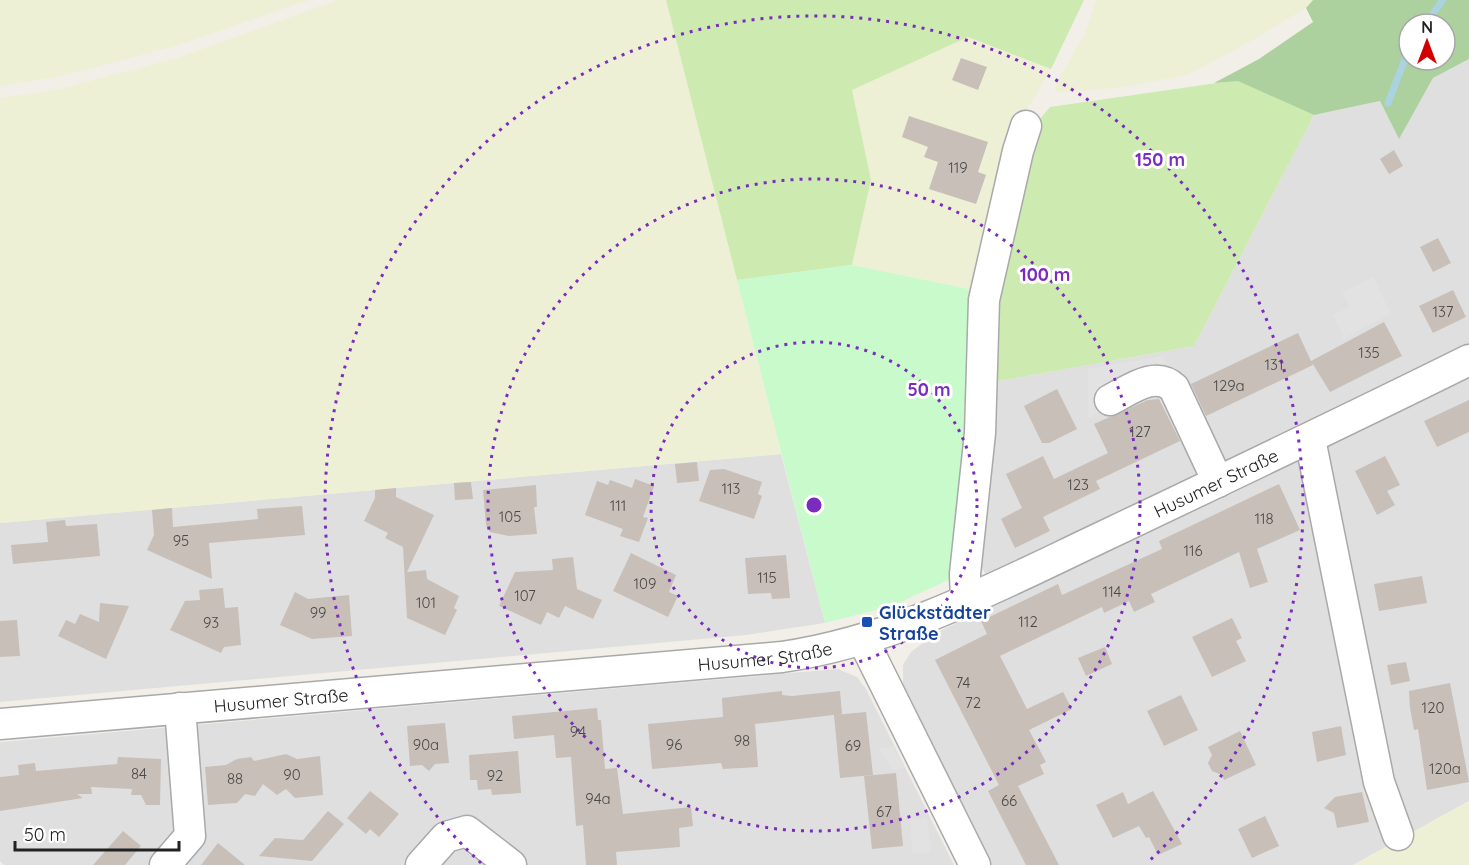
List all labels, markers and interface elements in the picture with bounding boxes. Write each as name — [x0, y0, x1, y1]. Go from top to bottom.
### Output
north arrow — [1397, 12, 1457, 72]
text: N — [1421, 17, 1433, 37]
text: 150 m — [1135, 148, 1185, 171]
house number: 119 — [948, 158, 968, 177]
text: 100 m — [1020, 263, 1070, 286]
house number: 137 — [1432, 302, 1454, 321]
house number: 135 — [1358, 343, 1380, 362]
house number: 131 — [1265, 355, 1283, 374]
house number: 129a — [1213, 376, 1245, 395]
text: 50 m — [907, 378, 951, 401]
house number: 127 — [1129, 422, 1151, 441]
street label: Husumer Straße — [1150, 443, 1282, 522]
house number: 123 — [1067, 475, 1089, 494]
house number: 113 — [722, 479, 741, 498]
centre of rings — [804, 495, 824, 515]
house number: 111 — [610, 496, 626, 515]
house number: 105 — [499, 507, 521, 526]
house number: 118 — [1254, 509, 1274, 528]
house number: 95 — [173, 531, 189, 550]
house number: 116 — [1183, 541, 1203, 560]
house number: 115 — [757, 568, 777, 587]
house number: 109 — [634, 574, 656, 593]
house number: 114 — [1103, 582, 1121, 601]
house number: 107 — [514, 586, 536, 605]
house number: 101 — [416, 593, 436, 612]
place label: Glückstädter Straße — [879, 601, 991, 645]
house number: 99 — [310, 603, 326, 622]
house number: 112 — [1018, 612, 1038, 631]
house number: 93 — [203, 613, 219, 632]
marker: Glückstädter Straße — [860, 615, 874, 629]
street label: Husumer Straße — [697, 636, 834, 676]
house number: 74 — [955, 673, 971, 692]
street label: Husumer Straße — [213, 683, 349, 717]
house number: 72 — [965, 693, 981, 712]
house number: 120 — [1422, 698, 1444, 717]
house number: 94 — [570, 722, 586, 741]
house number: 98 — [734, 731, 750, 750]
house number: 90a — [413, 735, 439, 754]
house number: 96 — [666, 735, 682, 754]
house number: 69 — [845, 736, 861, 755]
house number: 120a — [1429, 759, 1461, 778]
house number: 84 — [131, 764, 147, 783]
house number: 90 — [283, 765, 301, 784]
house number: 92 — [487, 766, 503, 785]
house number: 88 — [227, 769, 243, 788]
house number: 94a — [585, 789, 611, 808]
house number: 66 — [1001, 791, 1017, 810]
house number: 67 — [876, 802, 892, 821]
scale bar — [15, 814, 178, 852]
text: 50 m — [24, 823, 66, 846]

